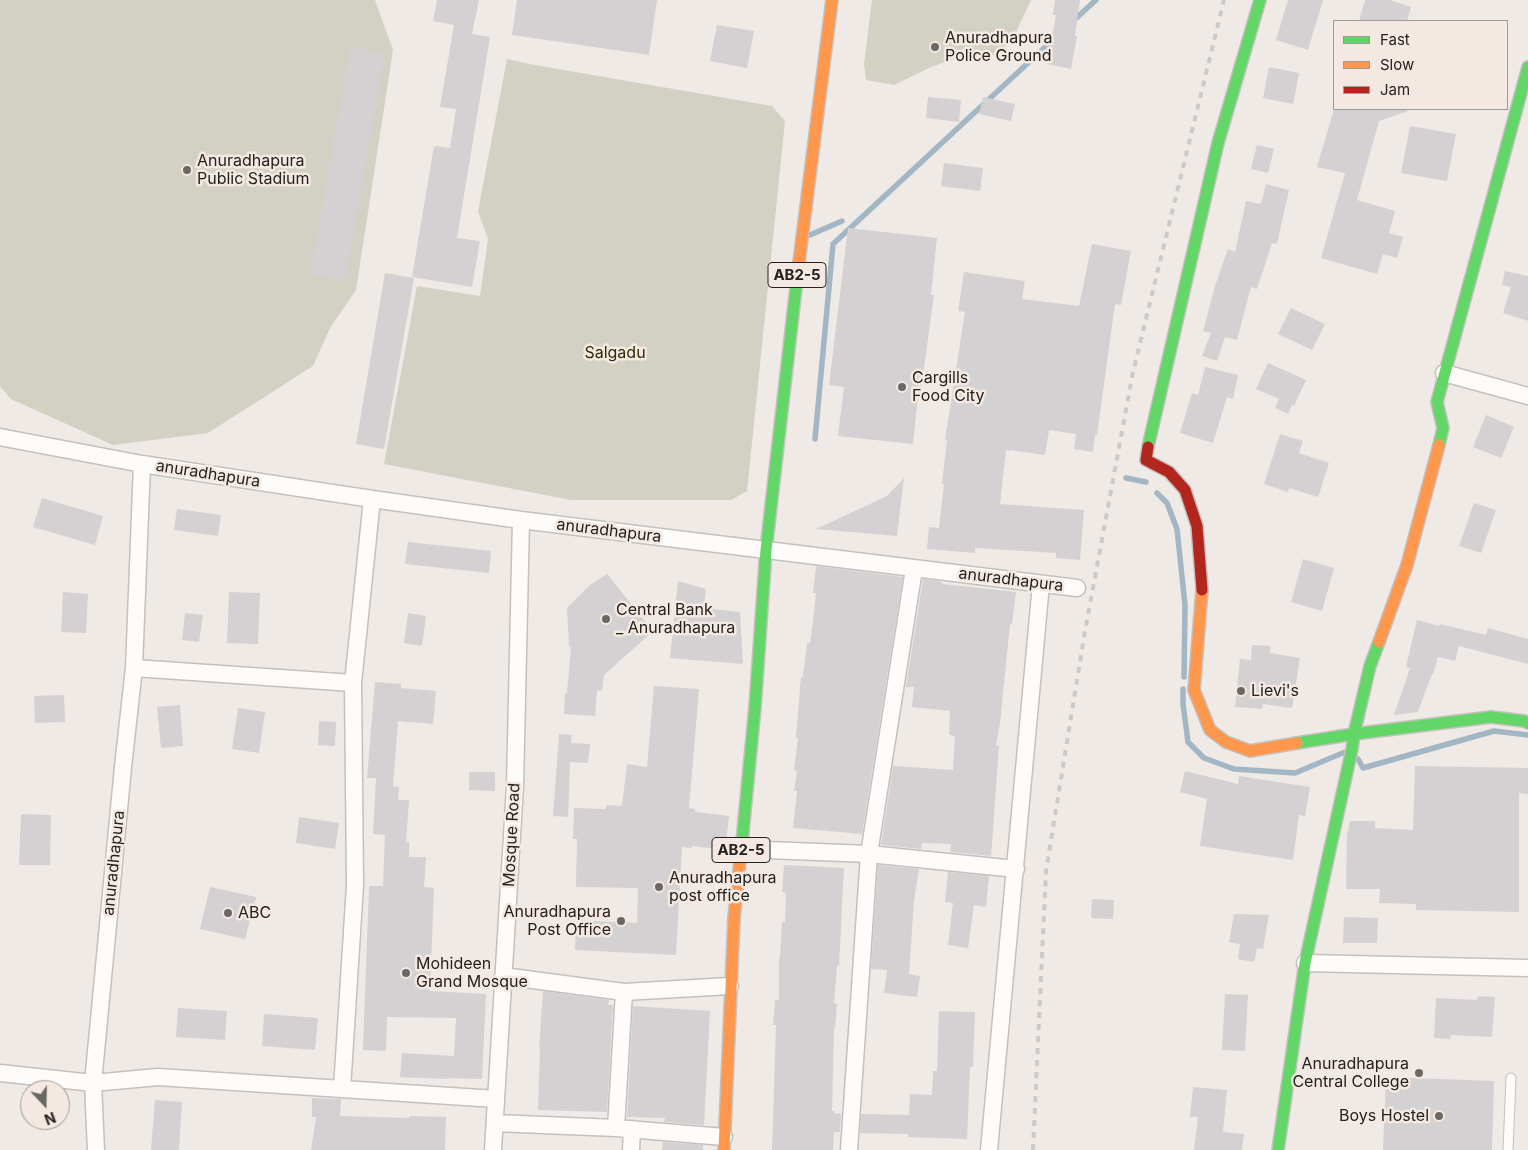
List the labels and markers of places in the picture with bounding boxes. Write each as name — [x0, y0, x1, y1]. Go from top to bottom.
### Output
place label: Anuradhapura Police Ground — [945, 28, 1052, 66]
marker: Anuradhapura Police Ground — [929, 41, 941, 53]
place label: Anuradhapura Public Stadium — [197, 151, 310, 189]
marker: Anuradhapura Public Stadium — [181, 164, 193, 176]
place label: Cargills Food City — [912, 368, 984, 406]
marker: Cargills Food City — [896, 381, 908, 393]
place label: Central Bank _ Anuradhapura — [616, 600, 735, 638]
marker: Central Bank _ Anuradhapura — [600, 613, 612, 625]
place label: Lievi's — [1251, 681, 1299, 701]
marker: Lievi's — [1235, 685, 1247, 697]
place label: Anuradhapura post office — [669, 868, 776, 906]
marker: Anuradhapura post office — [653, 881, 665, 893]
place label: Anuradhapura Post Office — [504, 902, 611, 940]
place label: ABC — [238, 903, 271, 923]
marker: ABC — [222, 907, 234, 919]
marker: Anuradhapura Post Office — [615, 915, 627, 927]
place label: Mohideen Grand Mosque — [416, 954, 528, 992]
marker: Mohideen Grand Mosque — [400, 967, 412, 979]
place label: Anuradhapura Central College — [1292, 1054, 1409, 1092]
marker: Anuradhapura Central College — [1413, 1067, 1425, 1079]
place label: Boys Hostel — [1339, 1106, 1429, 1126]
marker: Boys Hostel — [1433, 1110, 1445, 1122]

